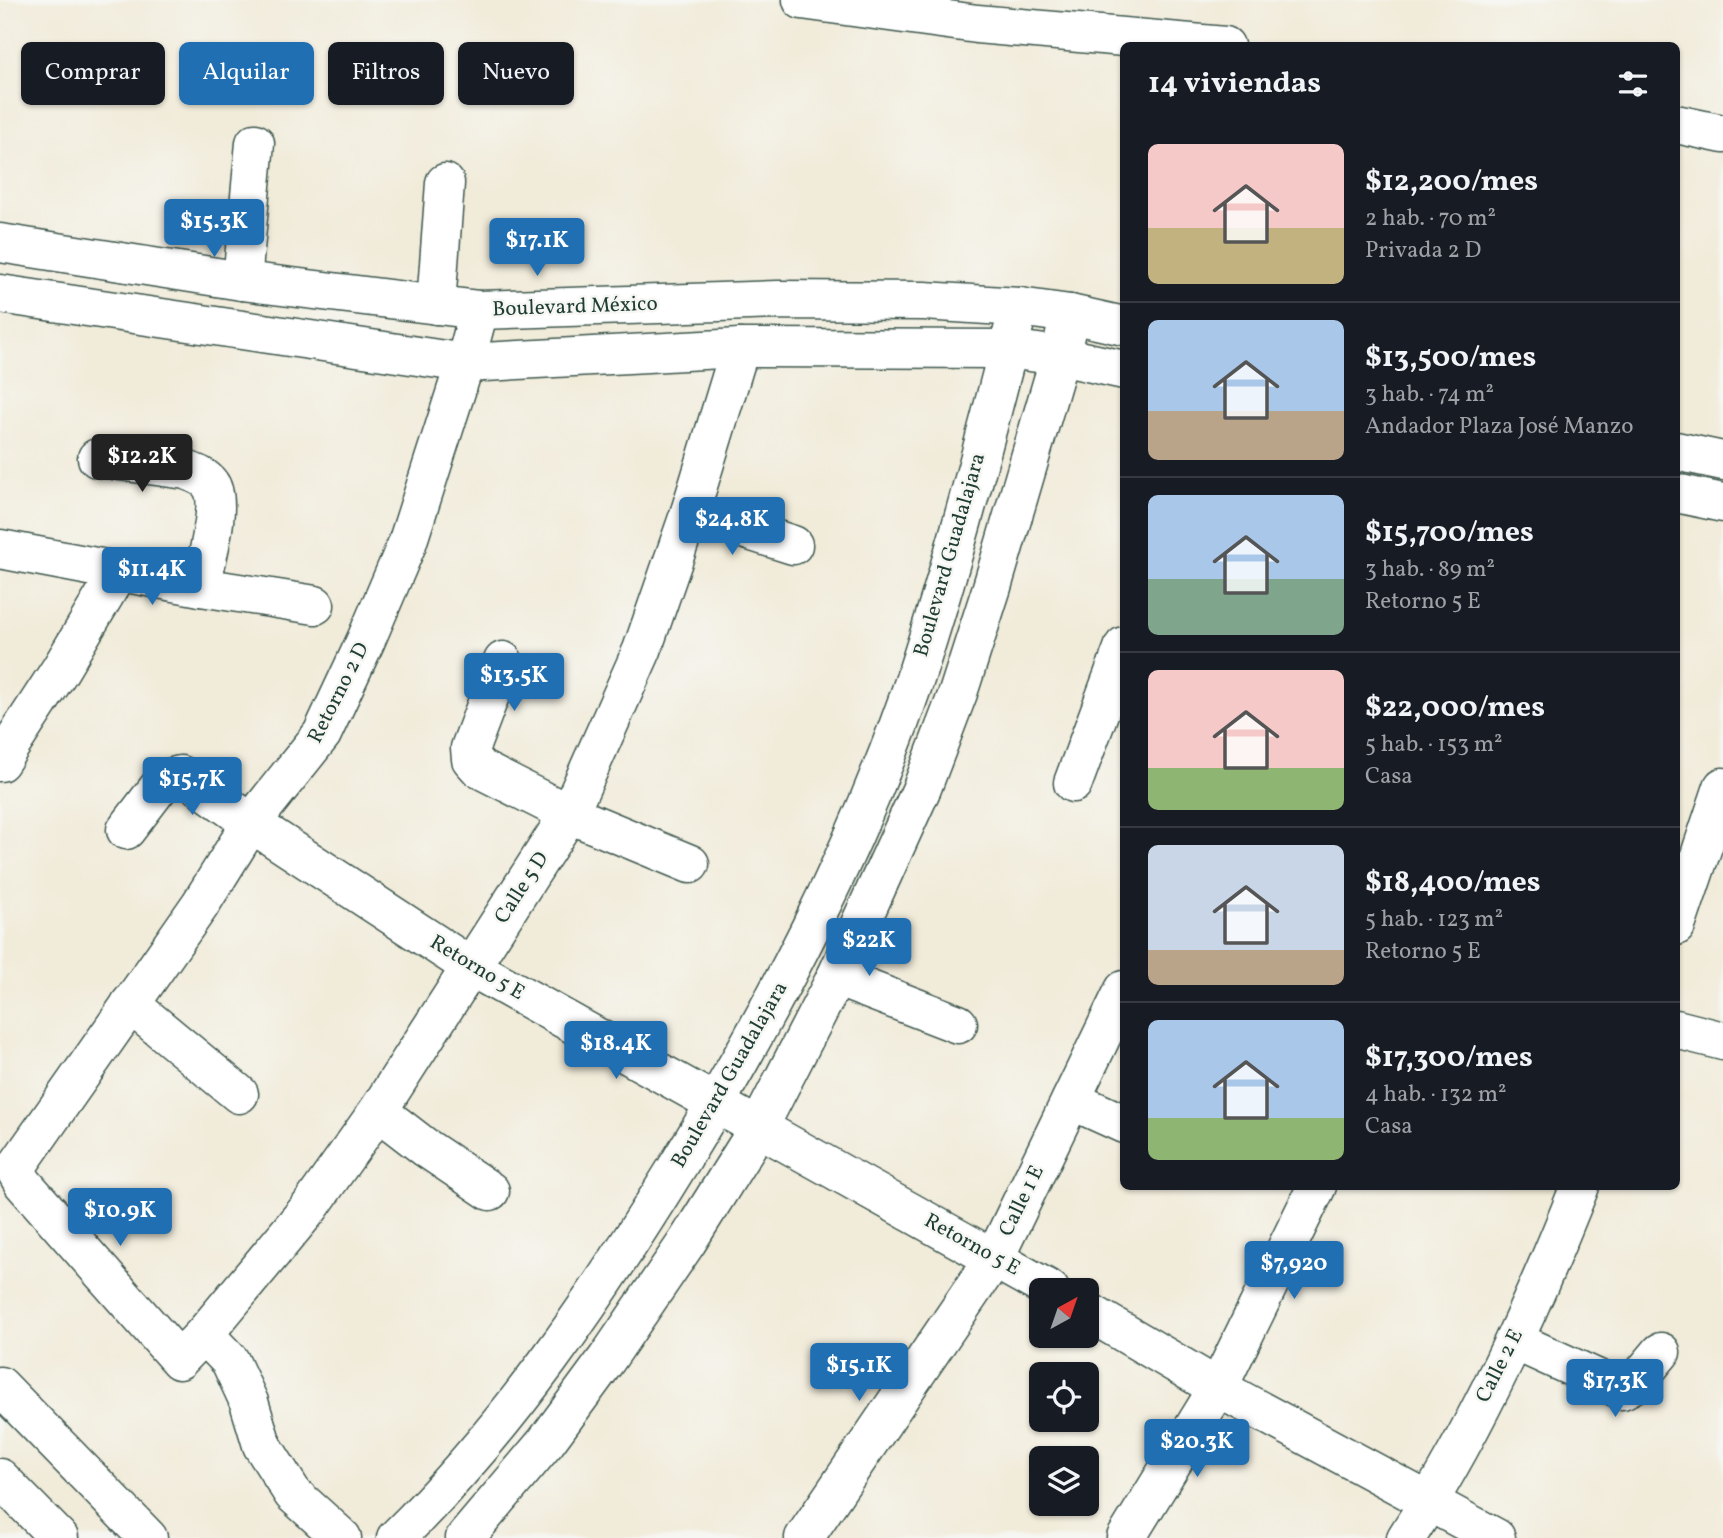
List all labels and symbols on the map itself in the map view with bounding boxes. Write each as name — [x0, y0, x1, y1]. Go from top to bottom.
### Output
pin: $15.3K — [157, 200, 271, 259]
pin: $17.1K — [480, 218, 594, 278]
street label: Boulevard México — [492, 290, 658, 324]
pin: $12.2K — [85, 434, 199, 494]
street label: Boulevard Guadalajara — [907, 450, 993, 660]
pin: $24.8K — [675, 498, 789, 557]
pin: $11.4K — [95, 548, 209, 607]
street label: Retorno 2 D — [301, 638, 377, 748]
pin: $13.5K — [457, 654, 571, 713]
pin: $15.7K — [135, 758, 249, 817]
street label: Calle 5 D — [488, 846, 556, 930]
pin: $22K — [828, 918, 910, 978]
street label: Retorno 5 E — [424, 928, 530, 1008]
street label: Boulevard Guadalajara — [665, 976, 795, 1174]
pin: $18.4K — [559, 1021, 673, 1081]
street label: Calle 1 E — [992, 1161, 1052, 1241]
pin: $10.9K — [63, 1188, 177, 1248]
street label: Retorno 5 E — [919, 1207, 1025, 1283]
pin: $7,920 — [1237, 1242, 1351, 1301]
north arrow — [1029, 1278, 1099, 1348]
street label: Calle 2 E — [1469, 1324, 1531, 1408]
pin: $15.1K — [802, 1344, 916, 1403]
pin: $17.3K — [1558, 1360, 1672, 1419]
pin: $20.3K — [1140, 1420, 1254, 1479]

